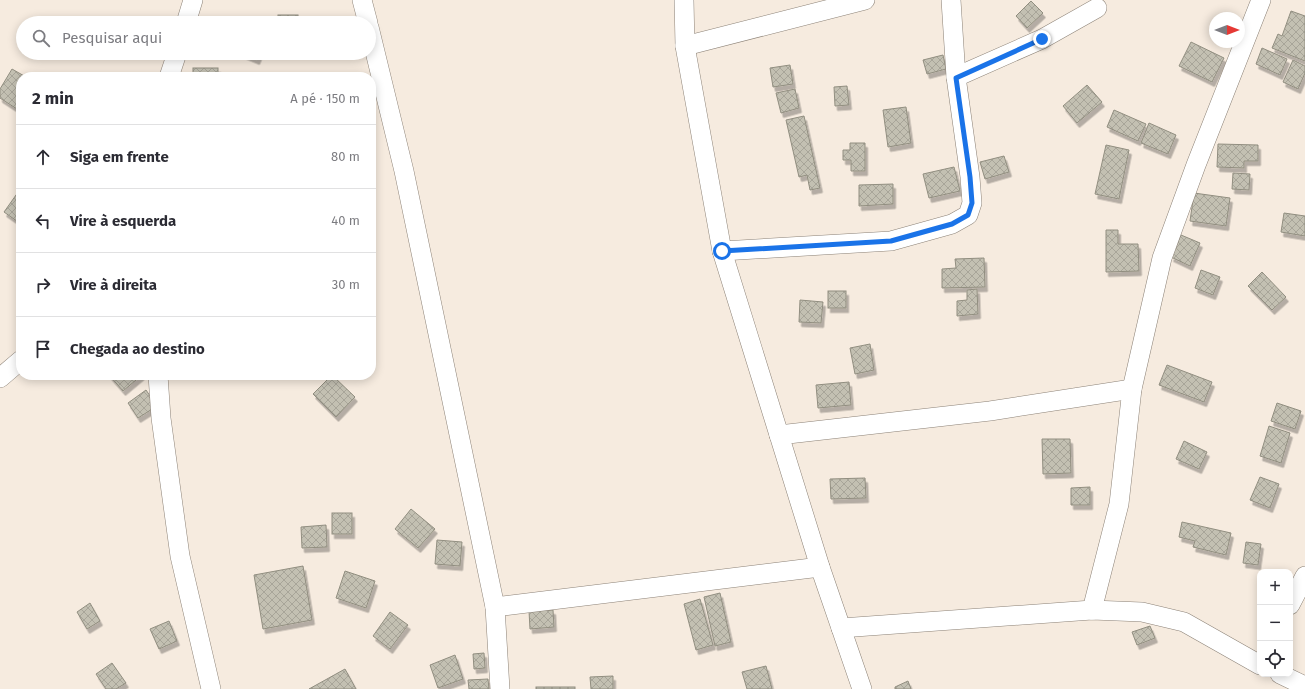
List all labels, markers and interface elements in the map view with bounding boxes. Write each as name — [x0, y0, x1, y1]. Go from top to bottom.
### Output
north arrow — [1209, 12, 1245, 48]
search box — [16, 16, 376, 60]
icon: search — [30, 27, 52, 49]
text: Pesquisar aqui — [62, 29, 162, 47]
route end — [1033, 30, 1051, 48]
text: 2 min — [32, 88, 74, 109]
text: A pé · 150 m — [290, 91, 360, 106]
icon: ahead — [32, 146, 54, 168]
text: Siga em frente — [70, 148, 169, 166]
text: 80 m — [331, 149, 360, 164]
icon: left — [32, 210, 54, 232]
text: Vire à esquerda — [70, 212, 176, 230]
text: 40 m — [331, 213, 360, 228]
route start — [713, 242, 731, 260]
icon: right — [32, 274, 54, 296]
text: Vire à direita — [70, 276, 157, 294]
text: 30 m — [332, 277, 360, 292]
icon: arrive — [32, 338, 54, 360]
text: Chegada ao destino — [70, 340, 205, 358]
map controls — [1257, 569, 1293, 677]
button: + — [1257, 569, 1293, 605]
button: − — [1257, 605, 1293, 641]
button: locate — [1257, 641, 1293, 677]

